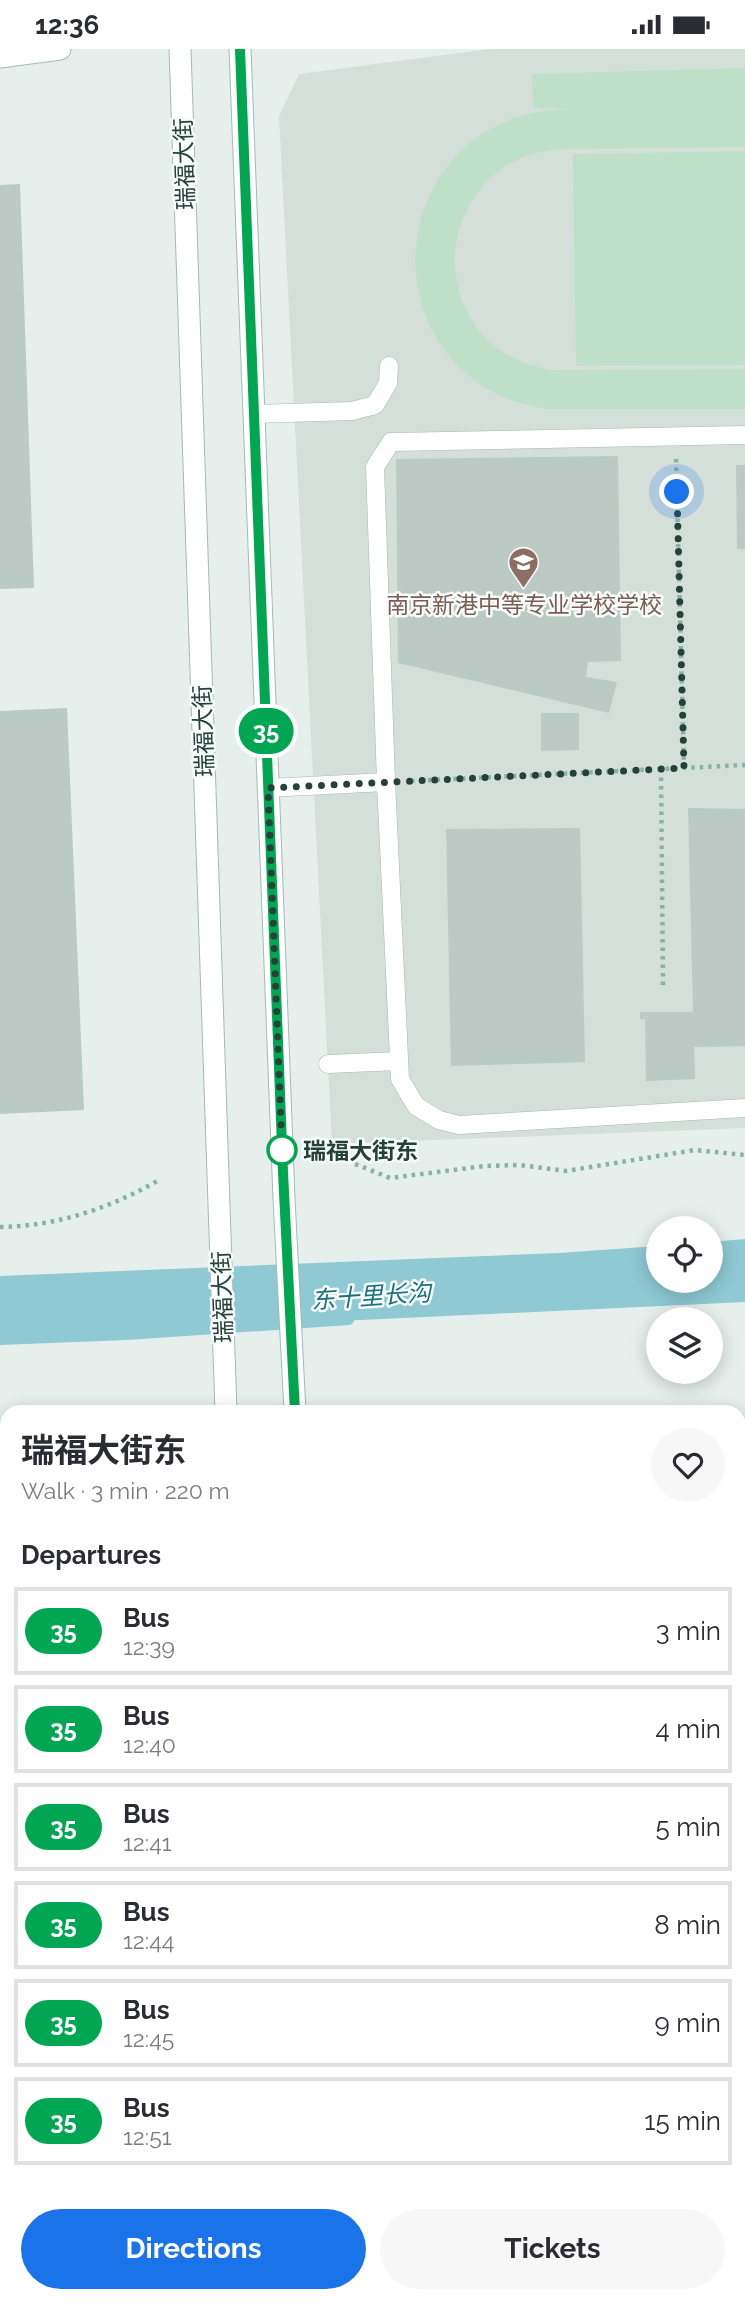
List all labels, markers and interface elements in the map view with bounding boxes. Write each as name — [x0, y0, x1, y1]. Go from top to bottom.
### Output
text: 12:36 — [35, 10, 99, 40]
street label: 瑞福大街 — [169, 118, 199, 210]
your location — [659, 474, 694, 509]
school or university icon: 南京新港中等专业学校学校 — [507, 546, 541, 590]
place label: 南京新港中等专业学校学校 — [386, 591, 662, 618]
street label: 瑞福大街 — [188, 685, 218, 777]
line badge: 35 — [234, 708, 298, 754]
text: 35 — [253, 716, 279, 745]
marker: 瑞福大街东 — [267, 1135, 297, 1165]
place label: 瑞福大街东 — [303, 1137, 418, 1164]
map controls — [646, 1216, 723, 1384]
button: locate — [646, 1216, 723, 1293]
street label: 瑞福大街 — [207, 1251, 237, 1343]
water label: 东十里长沟 — [310, 1277, 435, 1315]
button: layers — [646, 1307, 723, 1384]
button: heart — [651, 1428, 725, 1502]
text: 瑞福大街东 — [21, 1431, 186, 1470]
text: Walk · 3 min · 220 m — [21, 1477, 230, 1504]
text: Departures — [21, 1540, 161, 1570]
text: Bus — [123, 1603, 170, 1633]
text: 35 — [50, 1616, 77, 1645]
text: 3 min — [656, 1616, 721, 1646]
text: 12:39 — [123, 1633, 175, 1660]
text: Bus — [123, 1701, 170, 1731]
text: 35 — [50, 1714, 77, 1743]
text: 4 min — [655, 1714, 721, 1744]
text: 12:40 — [123, 1731, 176, 1758]
text: Bus — [123, 1799, 170, 1829]
text: 35 — [50, 1812, 77, 1841]
text: 5 min — [655, 1812, 721, 1842]
text: 12:41 — [123, 1829, 172, 1856]
text: Bus — [123, 1897, 170, 1927]
text: 35 — [50, 1910, 77, 1939]
text: 8 min — [654, 1910, 721, 1940]
text: 12:44 — [123, 1927, 174, 1954]
text: Bus — [123, 1995, 170, 2025]
text: 35 — [50, 2008, 77, 2037]
text: 9 min — [654, 2008, 721, 2038]
text: 12:45 — [123, 2025, 174, 2052]
text: Bus — [123, 2093, 170, 2123]
text: 35 — [50, 2106, 77, 2135]
text: 15 min — [644, 2106, 721, 2136]
text: 12:51 — [123, 2123, 172, 2150]
button: Directions — [21, 2209, 366, 2289]
button: Tickets — [380, 2209, 725, 2289]

